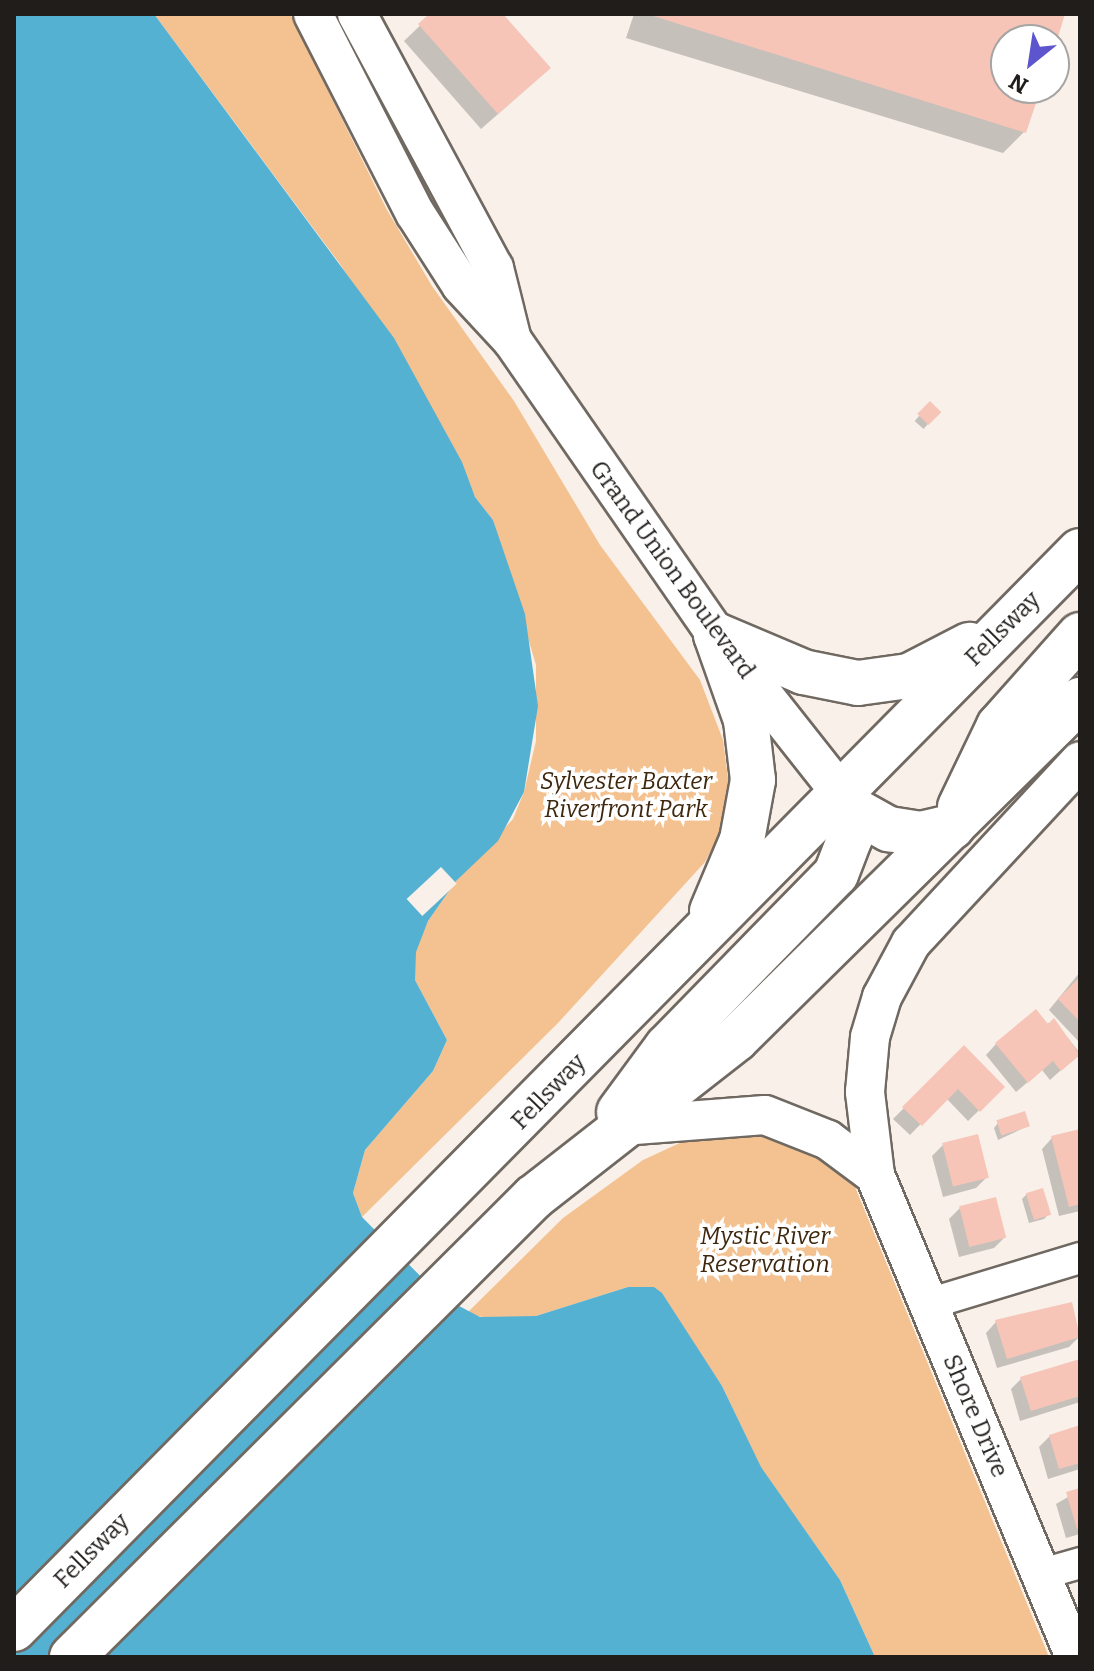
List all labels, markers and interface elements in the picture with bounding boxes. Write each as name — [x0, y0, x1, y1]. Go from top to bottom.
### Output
north arrow — [990, 24, 1070, 104]
text: N — [1005, 68, 1033, 99]
street label: Grand Union Boulevard — [583, 456, 761, 684]
street label: Fellsway — [960, 586, 1046, 672]
park label: Sylvester Baxter Riverfront Park — [540, 768, 712, 824]
street label: Fellsway — [506, 1048, 592, 1136]
park label: Mystic River Reservation — [700, 1223, 830, 1279]
street label: Shore Drive — [936, 1350, 1014, 1482]
street label: Fellsway — [49, 1508, 135, 1594]

